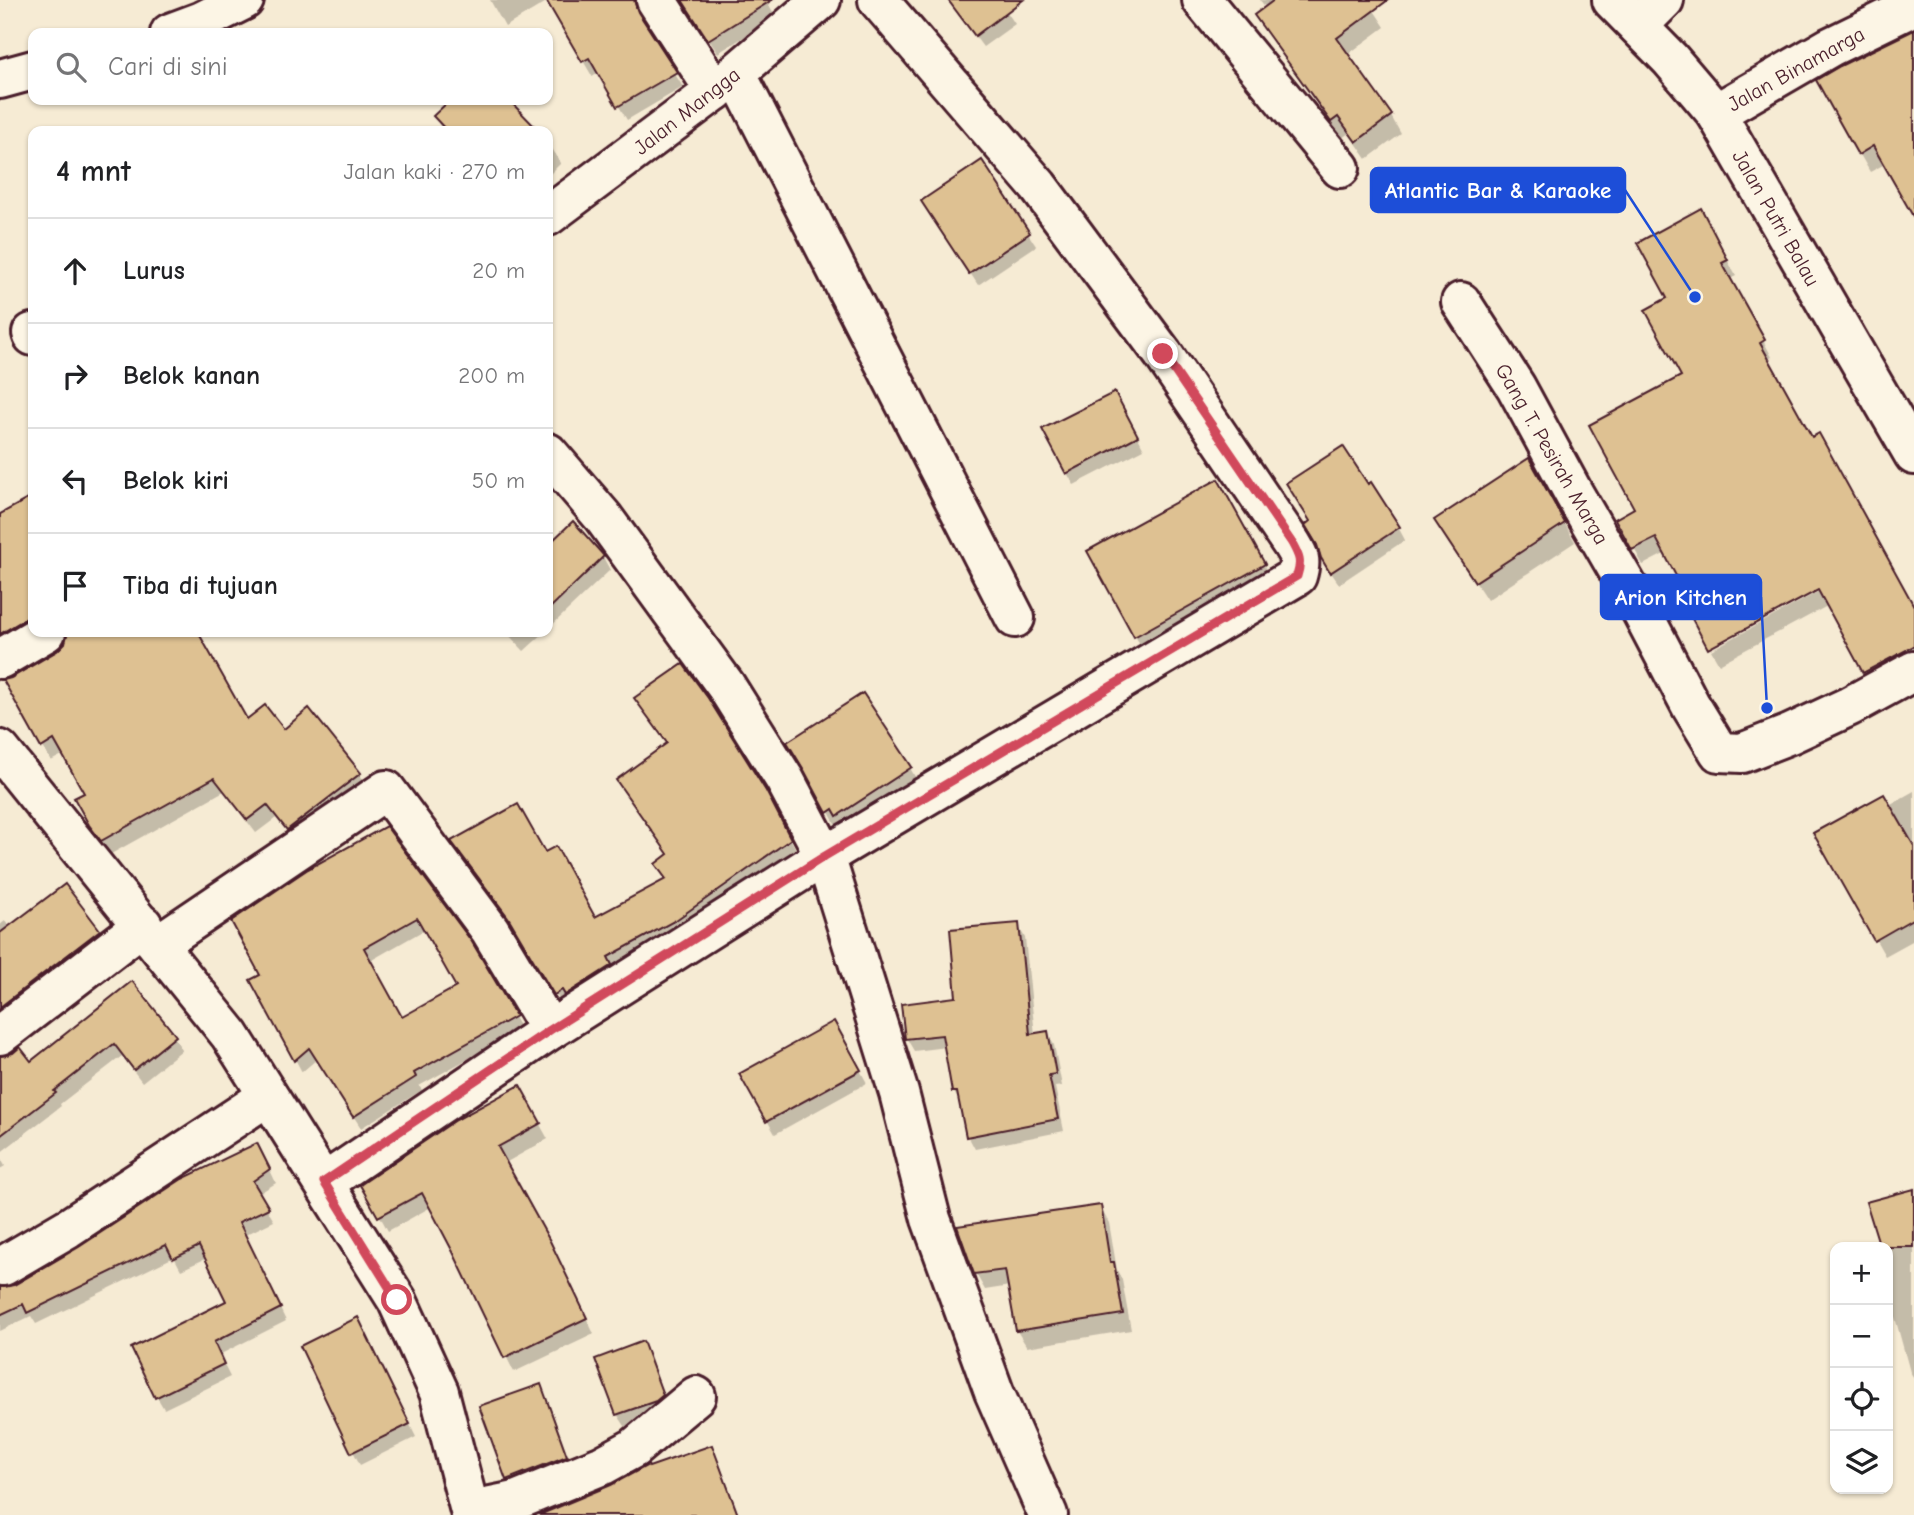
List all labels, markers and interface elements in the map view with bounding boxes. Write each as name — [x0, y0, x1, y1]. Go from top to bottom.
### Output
street label: Jalan Binamarga — [1723, 22, 1869, 116]
search box — [28, 28, 553, 105]
icon: search — [52, 48, 90, 86]
text: Cari di sini — [108, 52, 228, 82]
street label: Jalan Mangga — [629, 62, 745, 160]
street label: Jalan Putri Balau — [1727, 146, 1825, 290]
text: 4 mnt — [56, 154, 131, 189]
text: Jalan kaki · 270 m — [343, 158, 525, 185]
callout: Atlantic Bar & Karaoke — [1371, 168, 1625, 212]
text: Atlantic Bar & Karaoke — [1385, 177, 1611, 204]
icon: ahead — [56, 252, 94, 290]
text: Lurus — [123, 256, 185, 286]
text: 20 m — [472, 257, 525, 284]
route end — [1147, 338, 1178, 369]
icon: right — [56, 357, 94, 395]
street label: Gang T. Pesirah Marga — [1490, 359, 1614, 549]
text: Belok kanan — [123, 361, 260, 391]
text: 200 m — [458, 362, 525, 389]
icon: left — [56, 462, 94, 500]
text: Belok kiri — [123, 466, 229, 496]
text: 50 m — [472, 467, 525, 494]
icon: arrive — [56, 567, 94, 605]
text: Tiba di tujuan — [123, 571, 278, 601]
callout: Arion Kitchen — [1601, 575, 1761, 619]
text: Arion Kitchen — [1615, 584, 1747, 611]
map controls — [1830, 1242, 1893, 1494]
button: + — [1830, 1242, 1893, 1305]
route start — [381, 1284, 412, 1315]
button: − — [1830, 1305, 1893, 1368]
button: locate — [1830, 1368, 1893, 1431]
button: layers — [1830, 1431, 1893, 1494]

